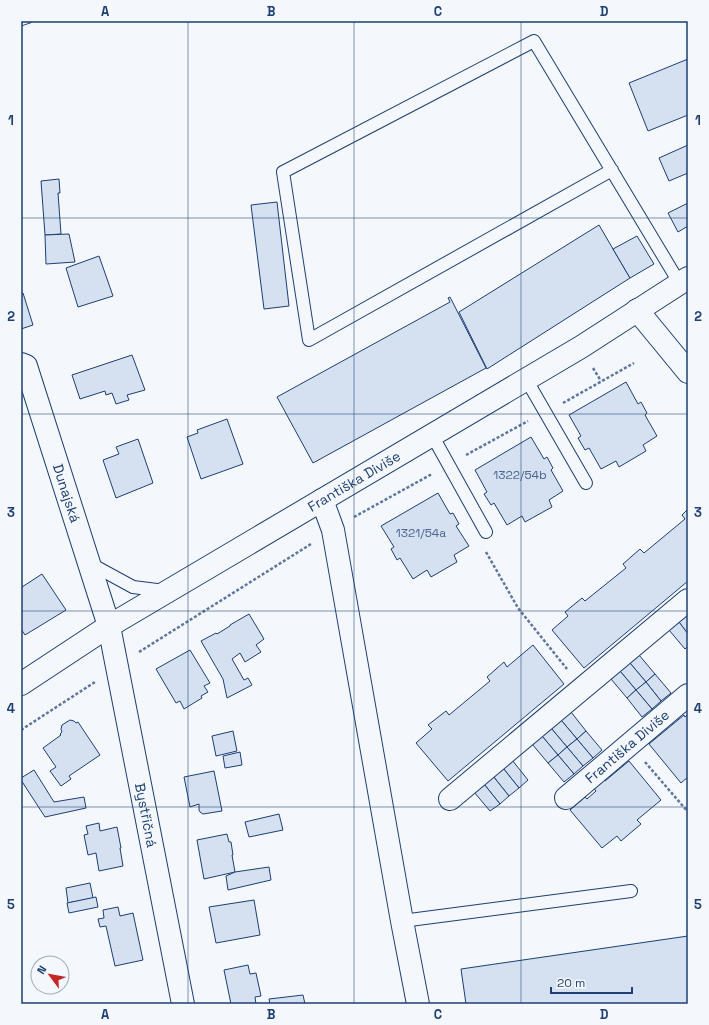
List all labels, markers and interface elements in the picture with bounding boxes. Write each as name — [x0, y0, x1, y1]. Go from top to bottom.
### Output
text: A — [101, 3, 110, 20]
text: B — [267, 3, 276, 20]
text: C — [434, 3, 442, 20]
text: D — [600, 3, 609, 20]
text: 1 — [8, 112, 14, 129]
text: 1 — [695, 112, 701, 129]
text: 2 — [7, 308, 15, 325]
text: 2 — [694, 308, 702, 325]
street label: Františka Diviše — [304, 447, 404, 516]
street label: Dunajská — [49, 462, 84, 525]
house number: 1322/54b — [493, 467, 547, 483]
text: 3 — [7, 504, 15, 521]
text: 3 — [694, 504, 702, 521]
house number: 1321/54a — [396, 525, 446, 541]
text: 4 — [7, 700, 15, 717]
text: 4 — [694, 700, 702, 717]
street label: Františka Diviše — [581, 706, 673, 787]
street label: Bystřičná — [131, 781, 161, 849]
text: 5 — [7, 896, 15, 913]
text: 5 — [694, 896, 702, 913]
north arrow — [30, 955, 70, 995]
text: N — [34, 963, 49, 977]
scale bar — [551, 969, 632, 995]
text: 20 m — [557, 975, 585, 991]
text: A — [101, 1006, 110, 1023]
text: B — [267, 1006, 276, 1023]
text: C — [434, 1006, 442, 1023]
text: D — [600, 1006, 609, 1023]

